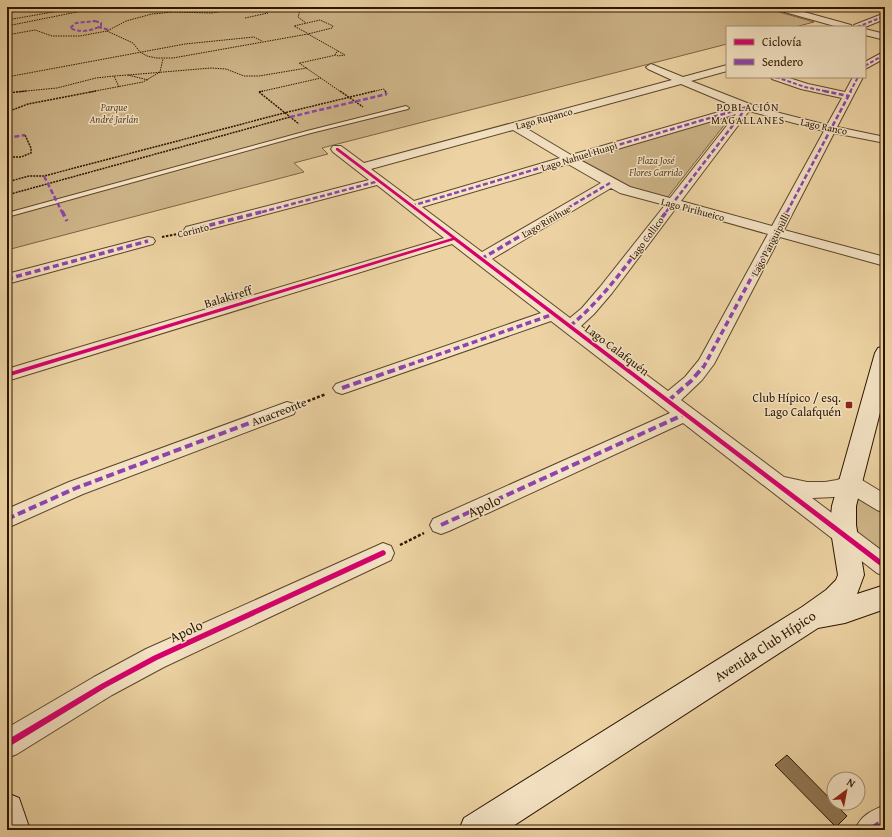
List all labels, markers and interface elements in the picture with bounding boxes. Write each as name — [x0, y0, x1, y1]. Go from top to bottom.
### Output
legend — [726, 26, 866, 78]
text: Ciclovía — [762, 33, 802, 50]
text: Sendero — [762, 53, 803, 70]
district label: POBLACIÓN MAGALLANES — [711, 99, 785, 128]
park label: Parque André Jarlán — [89, 100, 138, 127]
street label: Lago Rupanco — [514, 104, 574, 133]
street label: Lago Ranco — [799, 114, 849, 139]
street label: Lago Nahuel Huapi — [539, 138, 619, 175]
park label: Plaza José Flores Garrido — [628, 153, 683, 180]
street label: Lago Pirihueico — [660, 194, 726, 225]
street label: Lago Riñihue — [519, 201, 574, 242]
street label: Lago Panguipulli — [747, 210, 794, 279]
street label: Lago Collico — [625, 214, 668, 263]
street label: Corinto — [176, 219, 210, 242]
street label: Balakireff — [202, 281, 255, 312]
street label: Lago Calafquén — [582, 320, 653, 380]
place label: Club Hípico / esq. Lago Calafquén — [753, 389, 841, 420]
street label: Anacreonte — [249, 393, 309, 430]
marker: Club Hípico / esq. Lago Calafquén — [844, 400, 854, 410]
street label: Apolo — [464, 490, 504, 522]
street label: Avenida Club Hípico — [710, 606, 820, 686]
street label: Apolo — [166, 615, 206, 647]
north arrow — [826, 771, 866, 811]
text: N — [844, 774, 859, 792]

